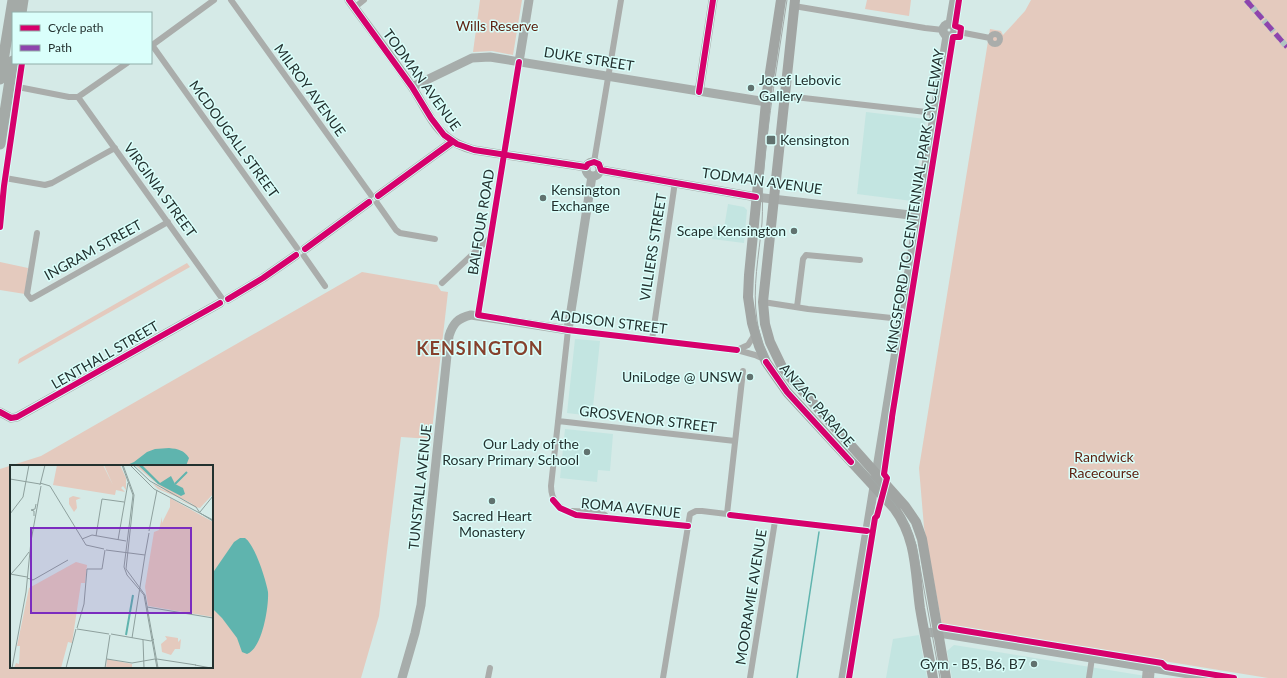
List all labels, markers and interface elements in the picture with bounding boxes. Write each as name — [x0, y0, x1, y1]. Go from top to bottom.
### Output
legend — [12, 12, 152, 64]
park label: Wills Reserve — [456, 17, 538, 34]
text: Cycle path — [48, 20, 103, 35]
street label: TODMAN AVENUE — [380, 26, 465, 134]
text: Path — [48, 40, 72, 55]
street label: MILROY AVENUE — [271, 40, 350, 139]
street label: DUKE STREET — [543, 43, 636, 74]
street label: KINGSFORD TO CENTENNIAL PARK CYCLEWAY — [882, 47, 947, 354]
place label: Josef Lebovic Gallery — [759, 71, 841, 104]
street label: MCDOUGALL STREET — [186, 77, 283, 201]
marker: Josef Lebovic Gallery — [746, 83, 756, 93]
place label: Kensington — [780, 131, 849, 148]
marker: Kensington — [765, 134, 777, 146]
street label: VIRGINIA STREET — [120, 139, 201, 241]
street label: TODMAN AVENUE — [701, 164, 823, 197]
street label: BALFOUR ROAD — [464, 168, 497, 276]
place label: Kensington Exchange — [551, 181, 620, 214]
street label: VILLIERS STREET — [636, 191, 670, 302]
marker: Kensington Exchange — [538, 193, 548, 203]
street label: INGRAM STREET — [41, 215, 145, 283]
place label: Scape Kensington — [677, 222, 786, 239]
marker: Scape Kensington — [789, 226, 799, 236]
street label: ADDISON STREET — [550, 306, 669, 337]
street label: LENTHALL STREET — [48, 317, 162, 392]
district label: KENSINGTON — [416, 337, 544, 359]
street label: ANZAC PARADE — [777, 360, 858, 450]
place label: UniLodge @ UNSW — [622, 368, 742, 385]
marker: UniLodge @ UNSW — [745, 372, 755, 382]
street label: GROSVENOR STREET — [578, 402, 719, 435]
street label: TUNSTALL AVENUE — [404, 423, 435, 551]
place label: Our Lady of the Rosary Primary School — [442, 435, 579, 468]
marker: Our Lady of the Rosary Primary School — [582, 447, 592, 457]
park label: Randwick Racecourse — [1069, 448, 1139, 481]
inset map — [10, 465, 213, 668]
street label: ROMA AVENUE — [580, 494, 682, 521]
marker: Sacred Heart Monastery — [487, 496, 497, 506]
place label: Sacred Heart Monastery — [452, 507, 532, 540]
street label: MOORAMIE AVENUE — [731, 528, 770, 666]
place label: Gym - B5, B6, B7 — [920, 655, 1026, 672]
marker: Gym - B5, B6, B7 — [1029, 659, 1039, 669]

